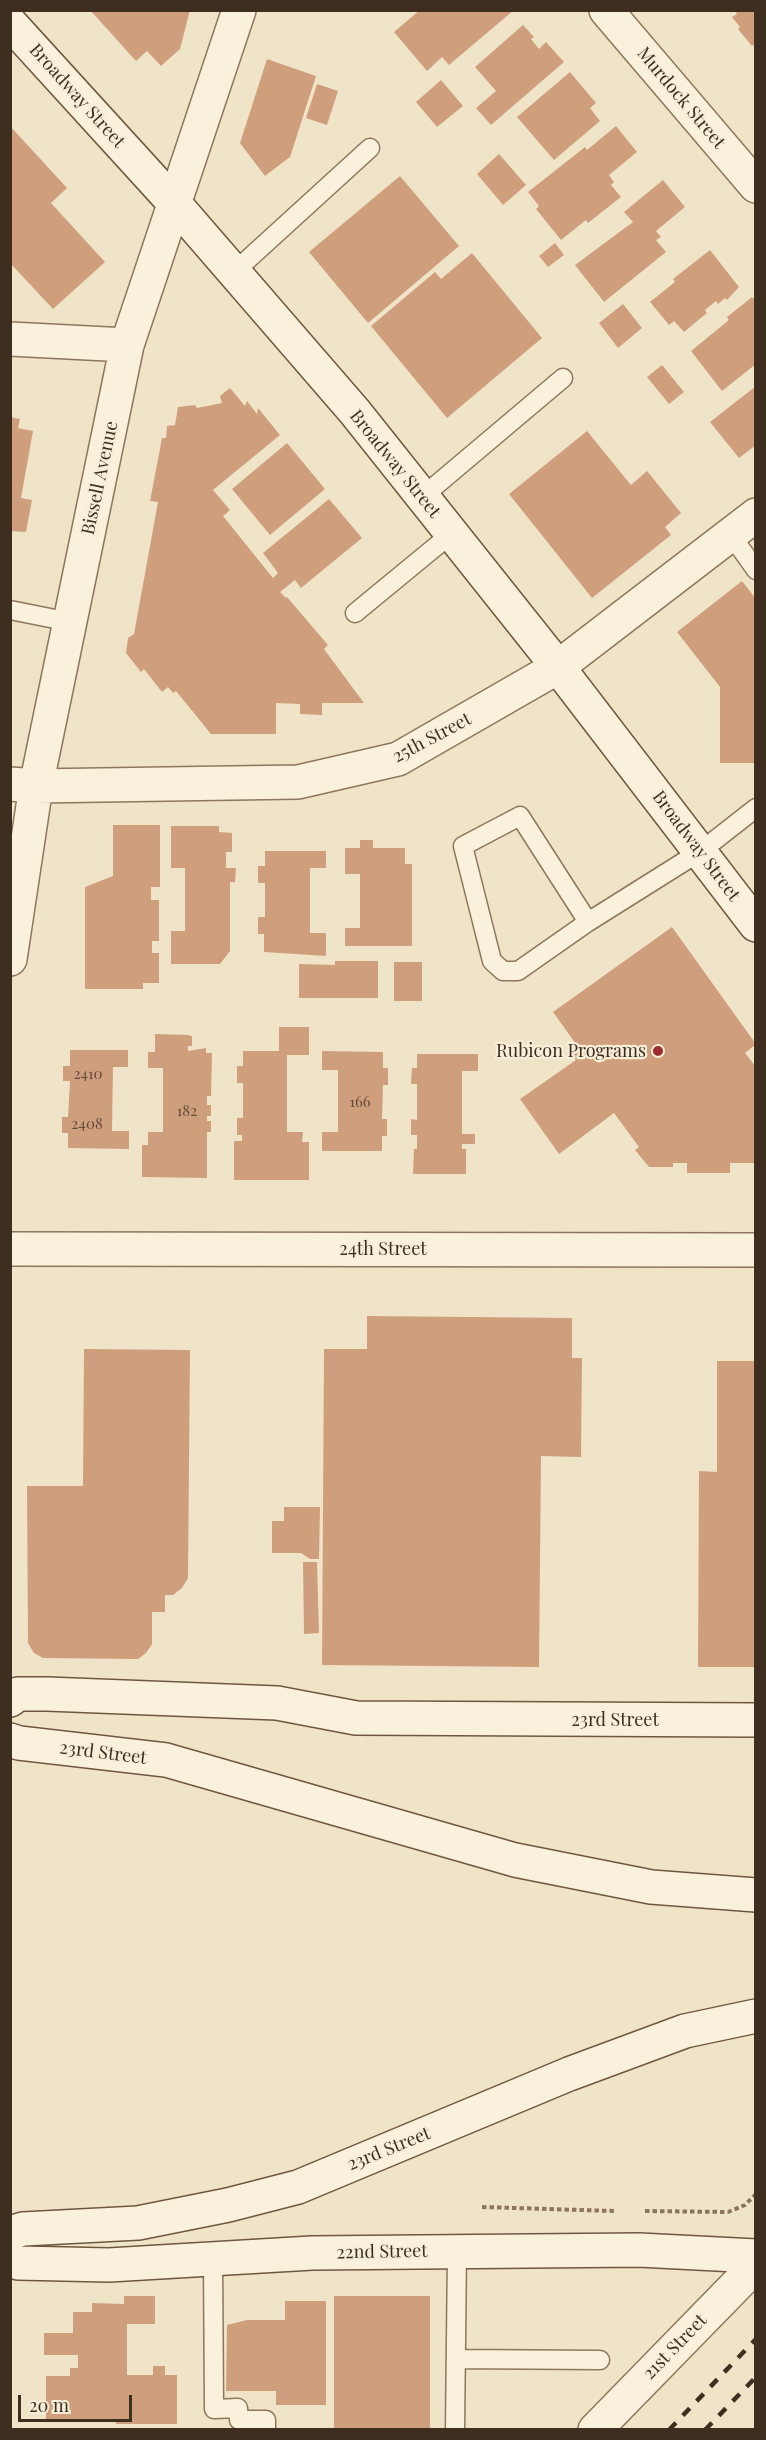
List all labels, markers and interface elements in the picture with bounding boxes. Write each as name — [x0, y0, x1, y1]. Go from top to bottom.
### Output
street label: Broadway Street — [25, 40, 129, 152]
street label: Murdock Street — [632, 43, 730, 153]
street label: Broadway Street — [345, 406, 445, 522]
street label: Bissell Avenue — [77, 419, 123, 537]
street label: 25th Street — [389, 708, 475, 768]
street label: Broadway Street — [647, 787, 745, 905]
place label: Rubicon Programs — [496, 1040, 646, 1062]
marker: Rubicon Programs — [651, 1044, 665, 1058]
house number: 2410 — [73, 1065, 103, 1083]
house number: 166 — [349, 1093, 371, 1111]
house number: 182 — [177, 1102, 197, 1120]
house number: 2408 — [71, 1115, 103, 1133]
street label: 24th Street — [339, 1238, 427, 1260]
street label: 23rd Street — [571, 1709, 659, 1731]
street label: 23rd Street — [58, 1737, 148, 1769]
street label: 23rd Street — [344, 2123, 434, 2175]
street label: 22nd Street — [336, 2240, 428, 2264]
street label: 21st Street — [639, 2310, 711, 2384]
scale bar — [21, 2383, 135, 2421]
text: 20 m — [29, 2393, 69, 2417]

